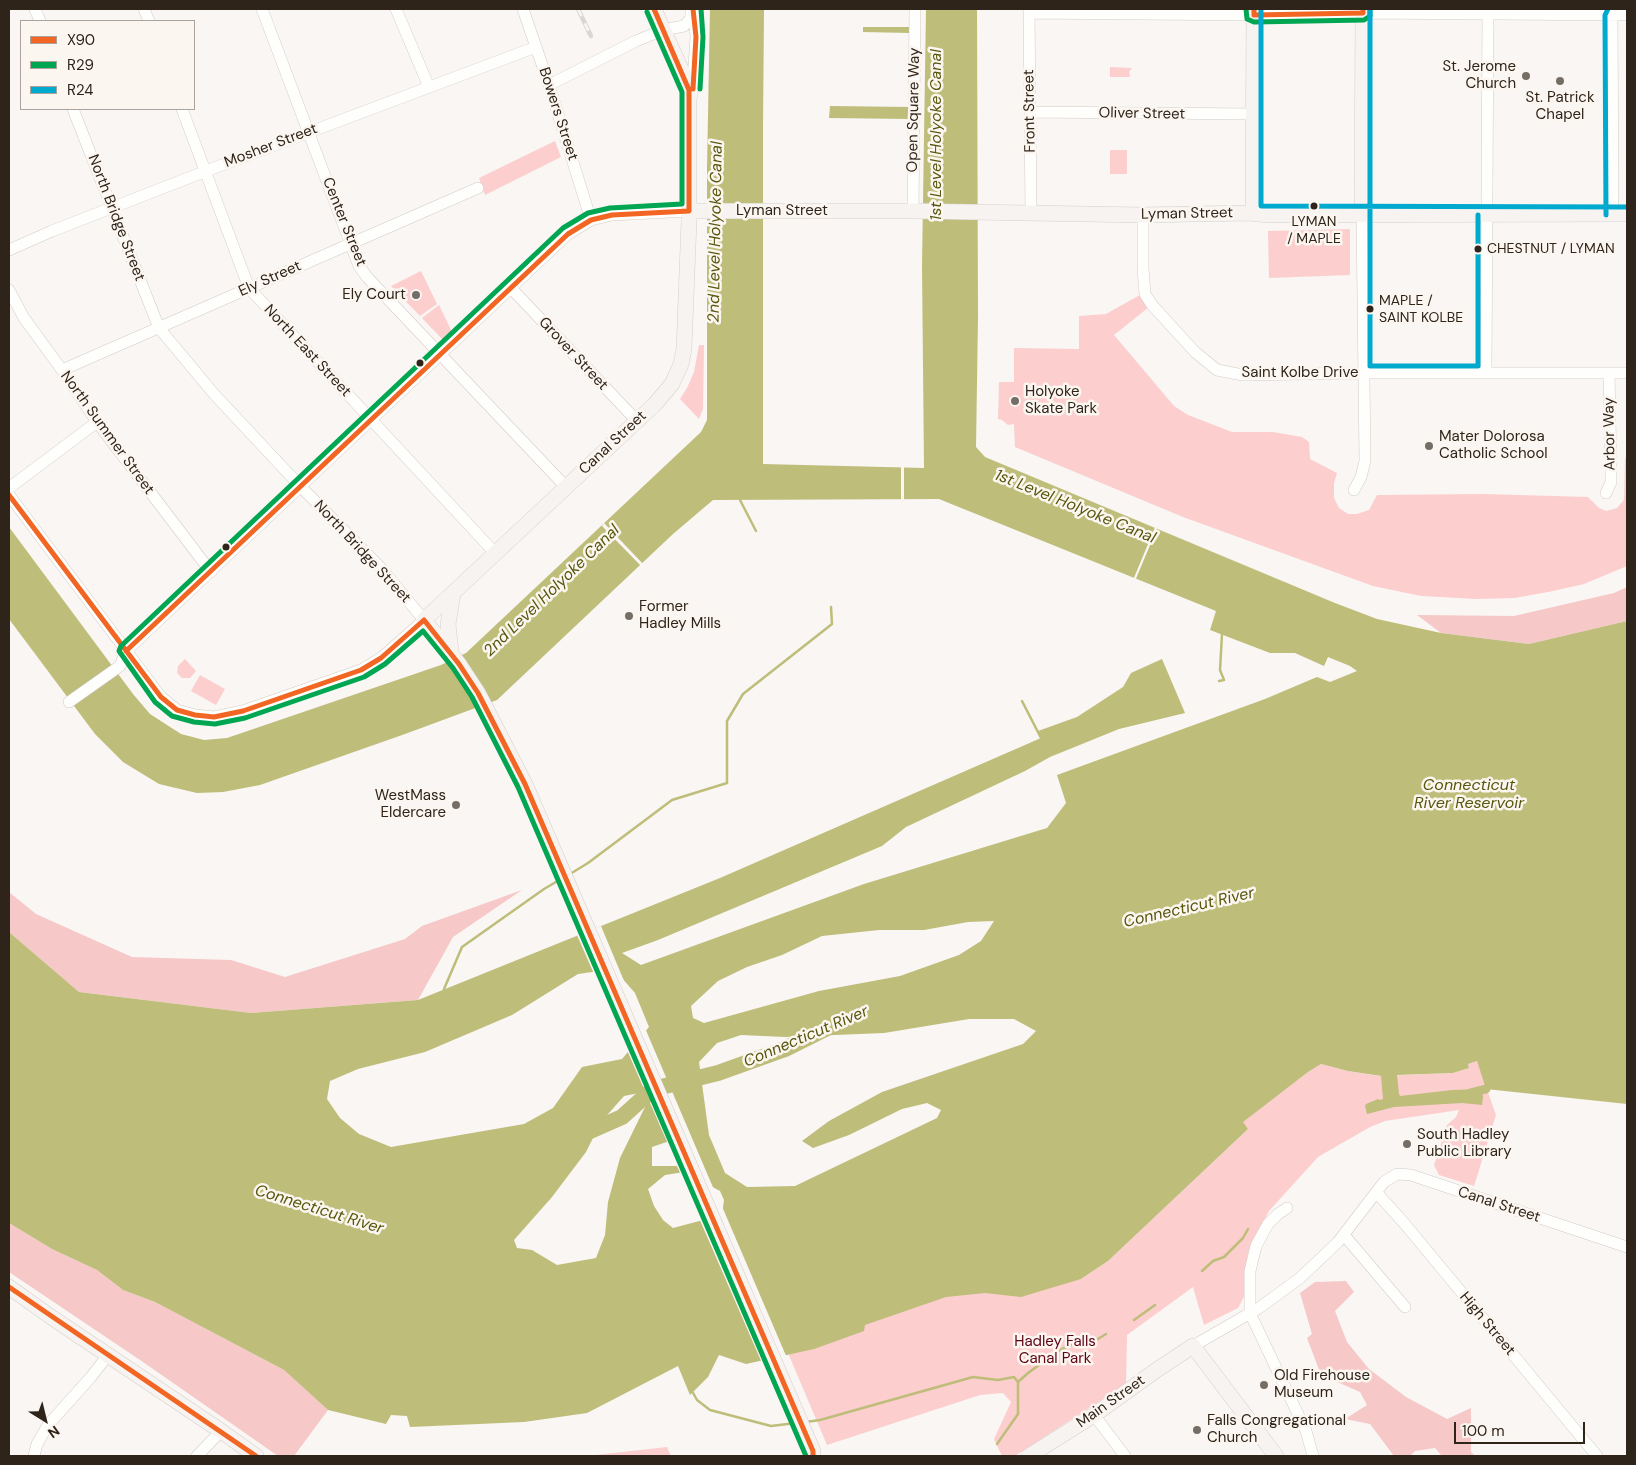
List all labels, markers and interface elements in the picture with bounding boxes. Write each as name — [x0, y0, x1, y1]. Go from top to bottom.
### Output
legend — [20, 20, 195, 110]
text: X90 — [67, 30, 95, 50]
street label: Open Square Way — [904, 47, 924, 173]
water label: 1st Level Holyoke Canal — [927, 49, 947, 221]
text: R29 — [67, 55, 94, 75]
place label: St. Jerome Church — [1442, 58, 1516, 93]
street label: Bowers Street — [534, 65, 582, 163]
street label: Front Street — [1020, 69, 1040, 153]
marker: St. Jerome Church — [1520, 70, 1532, 82]
marker: St. Patrick Chapel — [1554, 75, 1566, 87]
text: R24 — [67, 80, 93, 100]
place label: St. Patrick Chapel — [1525, 89, 1595, 124]
street label: Oliver Street — [1099, 104, 1185, 124]
street label: Mosher Street — [222, 120, 320, 172]
water label: 2nd Level Holyoke Canal — [705, 141, 727, 323]
street label: North Bridge Street — [84, 152, 148, 284]
street label: Center Street — [318, 175, 370, 269]
marker: LYMAN / MAPLE — [1309, 201, 1319, 211]
street label: Lyman Street — [736, 202, 828, 220]
street label: Lyman Street — [1141, 204, 1233, 224]
place label: LYMAN / MAPLE — [1287, 214, 1341, 246]
place label: CHESTNUT / LYMAN — [1487, 241, 1615, 257]
marker: CHESTNUT / LYMAN — [1473, 244, 1483, 254]
street label: Ely Street — [236, 257, 304, 301]
place label: Ely Court — [342, 286, 406, 304]
marker: Ely Court — [410, 289, 422, 301]
place label: MAPLE / SAINT KOLBE — [1379, 293, 1463, 326]
street label: North East Street — [260, 301, 354, 401]
marker: MAPLE / SAINT KOLBE — [1365, 304, 1375, 314]
street label: Grover Street — [535, 314, 611, 394]
unlabelled marker — [415, 358, 425, 368]
street label: Saint Kolbe Drive — [1242, 364, 1358, 382]
street label: North Summer Street — [56, 368, 158, 498]
place label: Holyoke Skate Park — [1025, 383, 1097, 418]
marker: Holyoke Skate Park — [1009, 395, 1021, 407]
street label: Arbor Way — [1600, 397, 1620, 471]
street label: Canal Street — [576, 407, 650, 479]
place label: Mater Dolorosa Catholic School — [1439, 428, 1548, 463]
marker: Mater Dolorosa Catholic School — [1423, 440, 1435, 452]
water label: 1st Level Holyoke Canal — [992, 466, 1158, 548]
street label: North Bridge Street — [310, 497, 414, 607]
water label: 2nd Level Holyoke Canal — [480, 521, 624, 661]
unlabelled marker — [221, 542, 231, 552]
place label: Former Hadley Mills — [639, 598, 721, 633]
marker: Former Hadley Mills — [623, 610, 635, 622]
water label: Connecticut River Reservoir — [1414, 776, 1524, 814]
place label: WestMass Eldercare — [375, 787, 446, 822]
marker: WestMass Eldercare — [450, 799, 462, 811]
water label: Connecticut River — [1122, 884, 1256, 932]
water label: Connecticut River — [741, 1002, 871, 1072]
place label: South Hadley Public Library — [1417, 1126, 1512, 1161]
marker: South Hadley Public Library — [1401, 1138, 1413, 1150]
water label: Connecticut River — [252, 1181, 386, 1239]
street label: Canal Street — [1456, 1183, 1542, 1227]
street label: High Street — [1455, 1289, 1519, 1359]
park label: Hadley Falls Canal Park — [1014, 1333, 1096, 1368]
place label: Old Firehouse Museum — [1274, 1367, 1370, 1402]
street label: Main Street — [1073, 1372, 1149, 1432]
marker: Old Firehouse Museum — [1258, 1379, 1270, 1391]
north arrow — [20, 1395, 70, 1445]
place label: Falls Congregational Church — [1207, 1412, 1346, 1447]
scale bar — [1456, 1412, 1587, 1444]
text: 100 m — [1462, 1421, 1505, 1441]
text: N — [44, 1422, 63, 1442]
marker: Falls Congregational Church — [1191, 1424, 1203, 1436]

